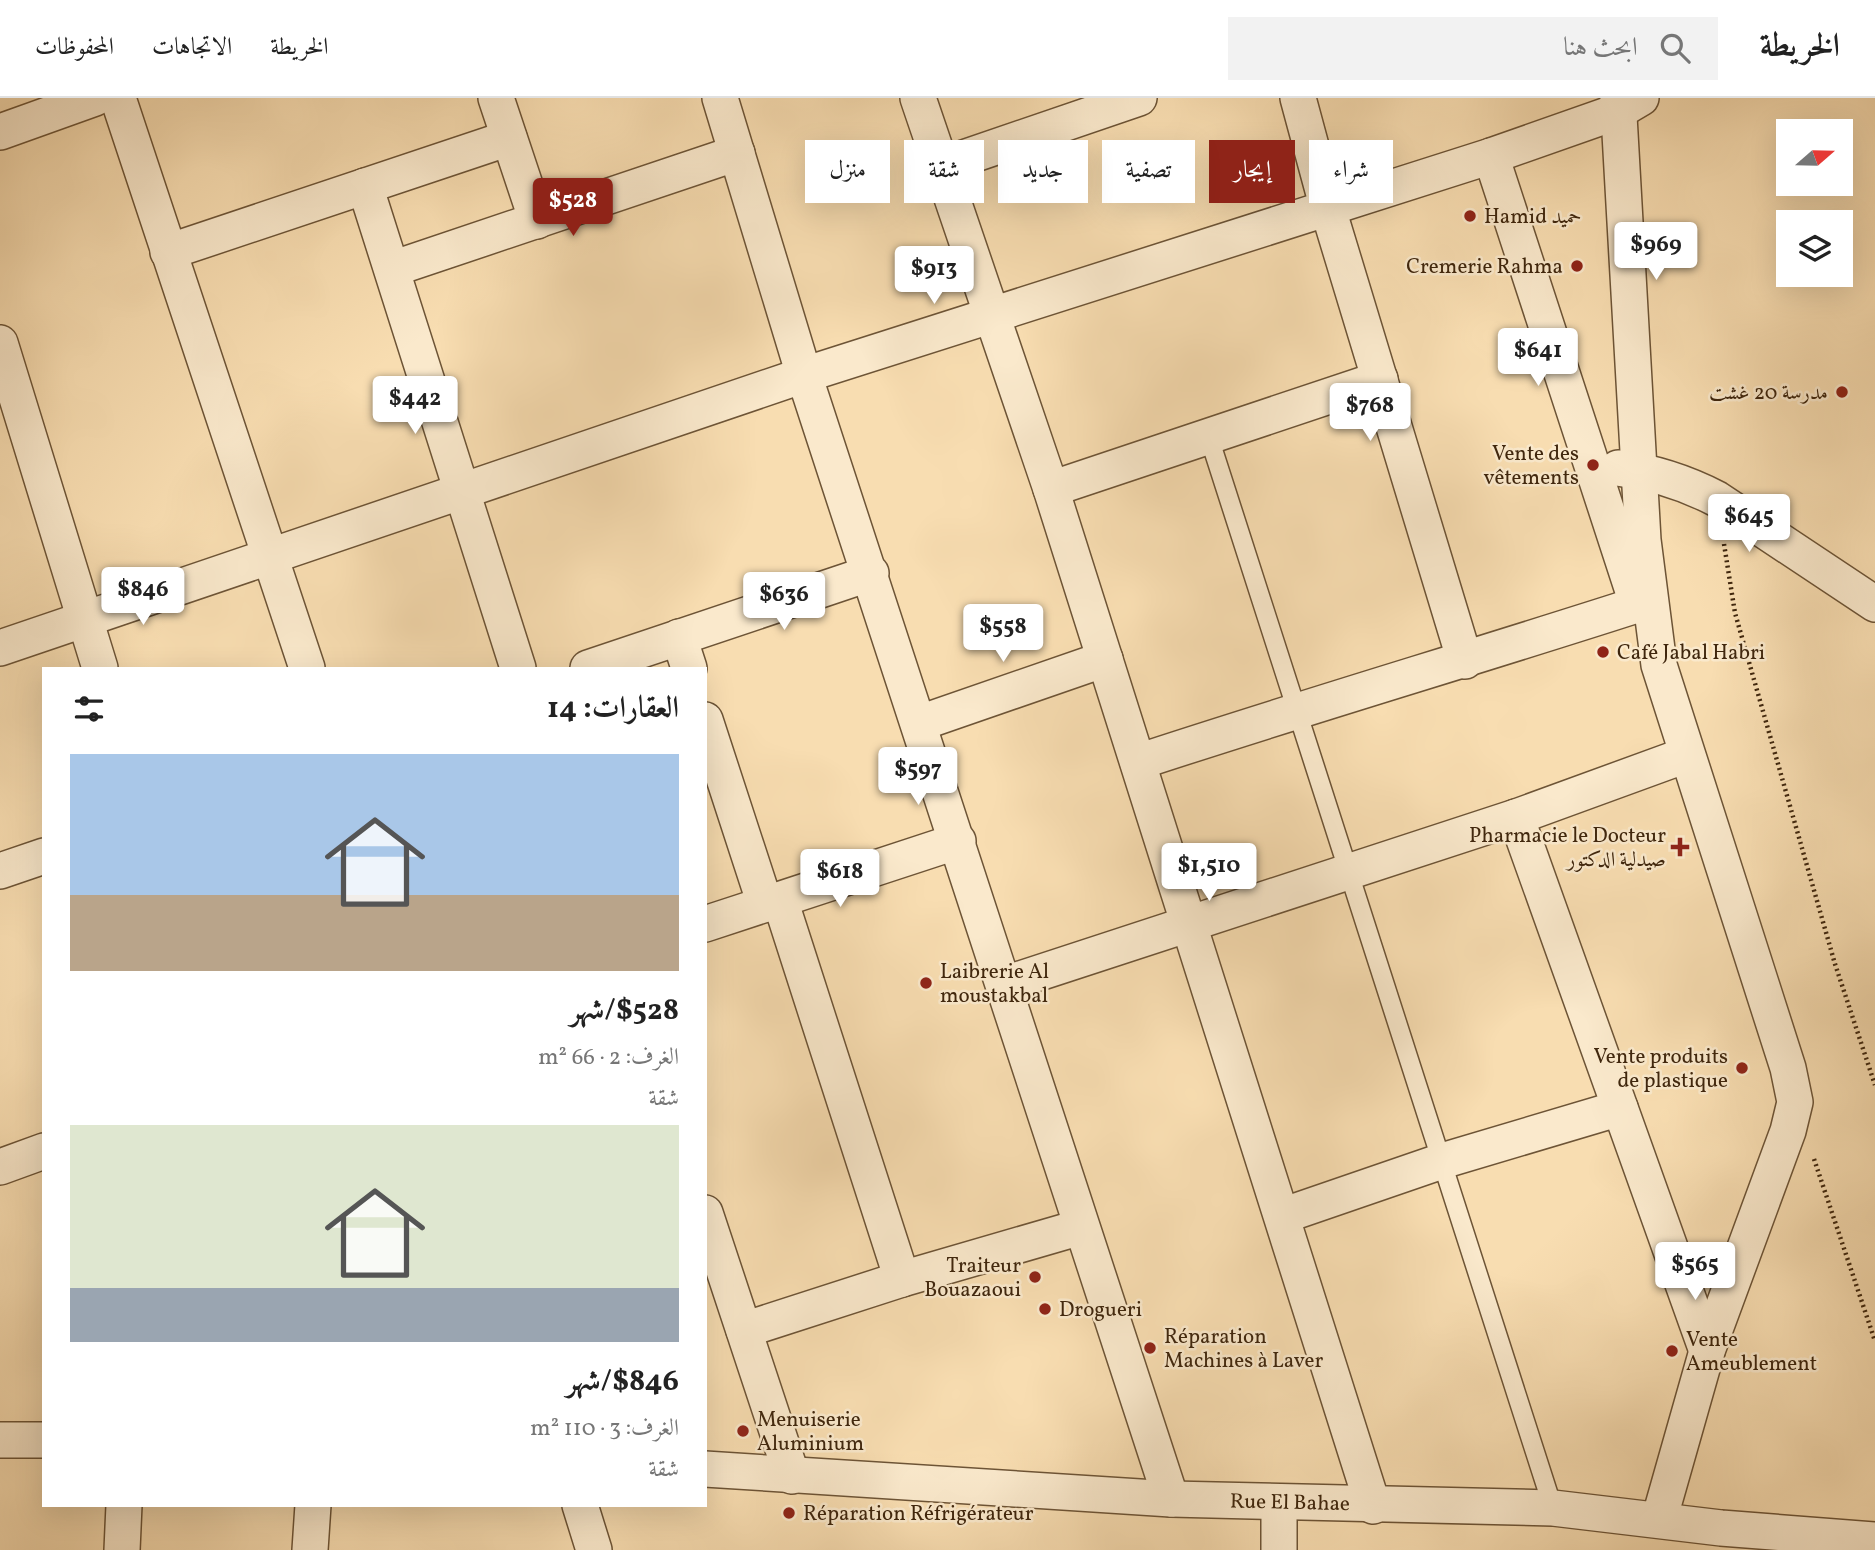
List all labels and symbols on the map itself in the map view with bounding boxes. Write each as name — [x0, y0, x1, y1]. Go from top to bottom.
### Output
north arrow — [1776, 119, 1853, 196]
pin: $528 — [532, 178, 614, 238]
place label: Hamid حميد — [1484, 203, 1582, 232]
marker: Hamid حميد — [1462, 208, 1478, 224]
pin: $969 — [1615, 222, 1697, 282]
pin: $913 — [893, 246, 975, 306]
place label: Cremerie Rahma — [1406, 253, 1563, 282]
marker: Cremerie Rahma — [1569, 258, 1585, 274]
pin: $641 — [1497, 328, 1579, 388]
pin: $442 — [374, 376, 456, 436]
place label: مدرسة 20 غشت — [1709, 379, 1828, 408]
pin: $768 — [1329, 384, 1411, 443]
marker: مدرسة 20 غشت — [1834, 384, 1850, 400]
place label: Vente des vêtements — [1484, 440, 1579, 493]
marker: Vente des vêtements — [1585, 457, 1601, 473]
pin: $645 — [1708, 494, 1790, 554]
pin: $846 — [102, 568, 184, 627]
pin: $636 — [743, 573, 825, 632]
pin: $558 — [962, 604, 1044, 664]
place label: Café Jabal Habri — [1617, 639, 1765, 668]
marker: Café Jabal Habri — [1595, 644, 1611, 660]
pin: $597 — [877, 748, 959, 807]
place label: Pharmacie le Docteur صيدلية الدكتور — [1469, 822, 1666, 875]
marker: Pharmacie le Docteur صيدلية الدكتور — [1672, 839, 1688, 855]
pin: $1,510 — [1152, 844, 1266, 903]
pin: $618 — [799, 850, 881, 909]
place label: Laibrerie Al moustakbal — [940, 958, 1049, 1011]
marker: Laibrerie Al moustakbal — [918, 975, 934, 991]
place label: Vente produits de plastique — [1593, 1043, 1728, 1096]
marker: Vente produits de plastique — [1734, 1060, 1750, 1076]
pin: $565 — [1654, 1242, 1736, 1302]
place label: Traiteur Bouazaoui — [924, 1252, 1021, 1305]
marker: Traiteur Bouazaoui — [1027, 1269, 1043, 1285]
place label: Drogueri — [1059, 1296, 1142, 1325]
marker: Drogueri — [1037, 1301, 1053, 1317]
place label: Réparation Machines à Laver — [1164, 1323, 1323, 1376]
place label: Vente Ameublement — [1686, 1326, 1817, 1379]
marker: Réparation Machines à Laver — [1142, 1340, 1158, 1356]
marker: Vente Ameublement — [1664, 1343, 1680, 1359]
place label: Menuiserie Aluminium — [757, 1406, 864, 1459]
marker: Menuiserie Aluminium — [735, 1423, 751, 1439]
street label: Rue El Bahae — [1230, 1487, 1350, 1519]
place label: Réparation Réfrigérateur — [803, 1500, 1034, 1529]
marker: Réparation Réfrigérateur — [781, 1505, 797, 1521]

